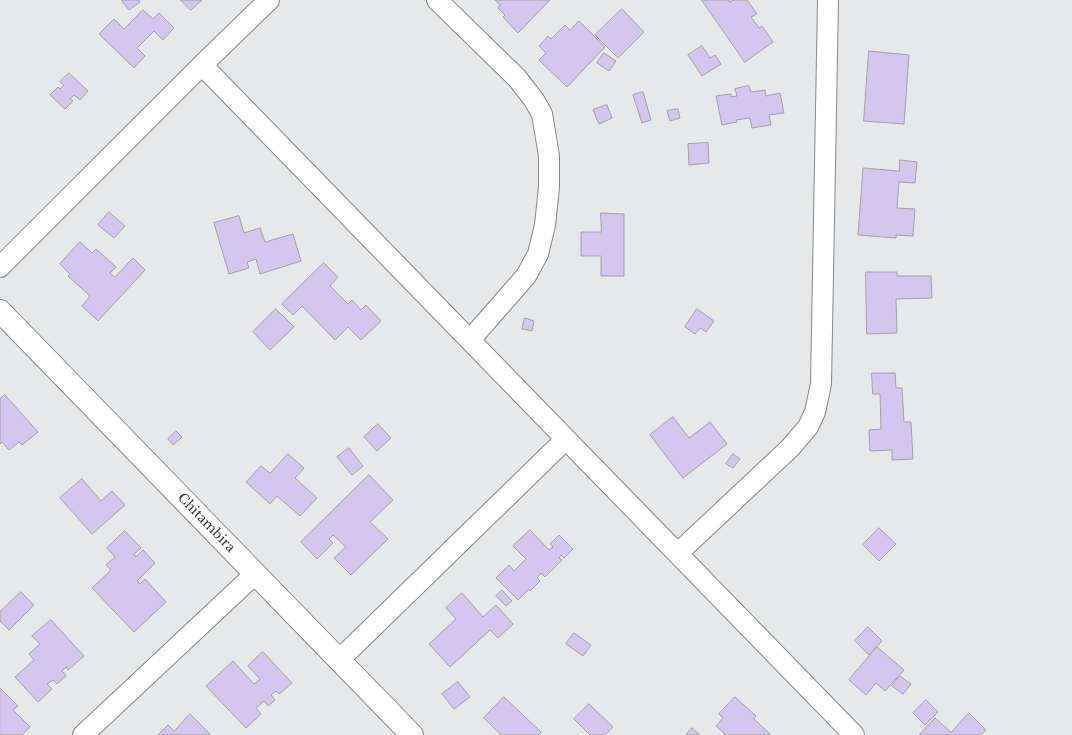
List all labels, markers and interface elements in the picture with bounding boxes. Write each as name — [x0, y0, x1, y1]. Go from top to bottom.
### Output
street label: Chitambira — [174, 490, 238, 556]

